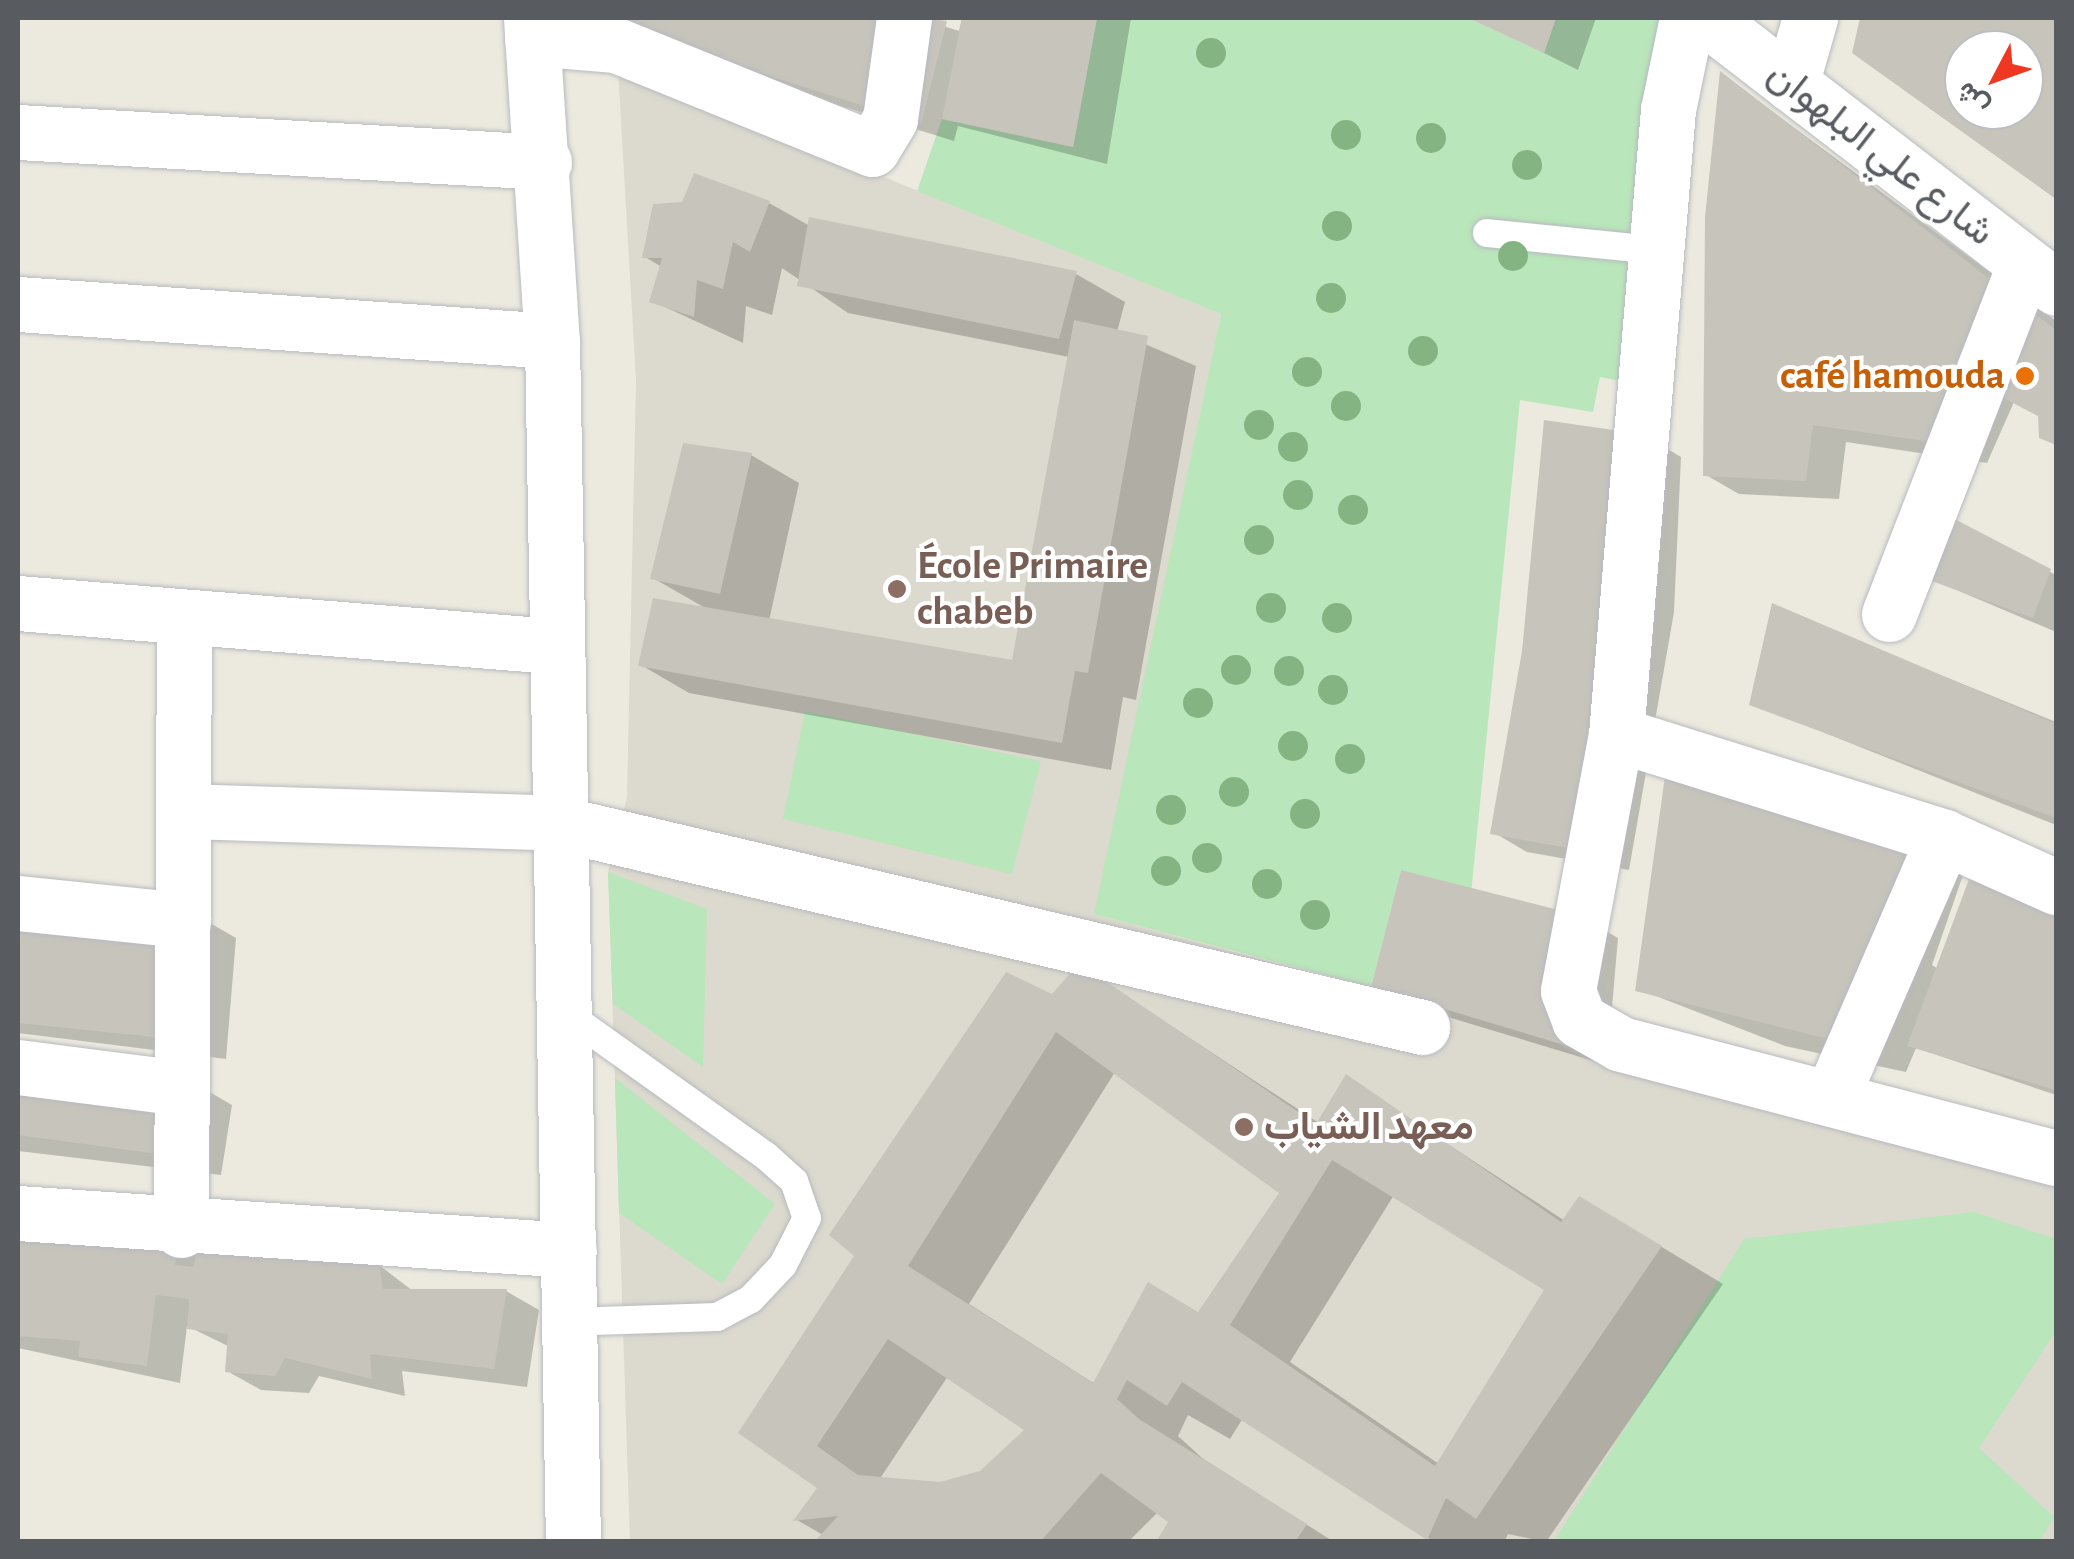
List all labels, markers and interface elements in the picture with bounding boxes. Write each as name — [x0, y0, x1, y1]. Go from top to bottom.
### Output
north arrow — [1944, 30, 2044, 130]
street label: شارع علي البلهوان — [1758, 50, 2004, 256]
place label: café hamouda — [1780, 352, 2005, 400]
marker: café hamouda — [2014, 365, 2036, 387]
place label: École Primaire chabeb — [917, 542, 1148, 636]
marker: École Primaire chabeb — [886, 578, 908, 600]
place label: معهد الشياب — [1264, 1103, 1474, 1151]
marker: معهد الشياب — [1233, 1116, 1255, 1138]

